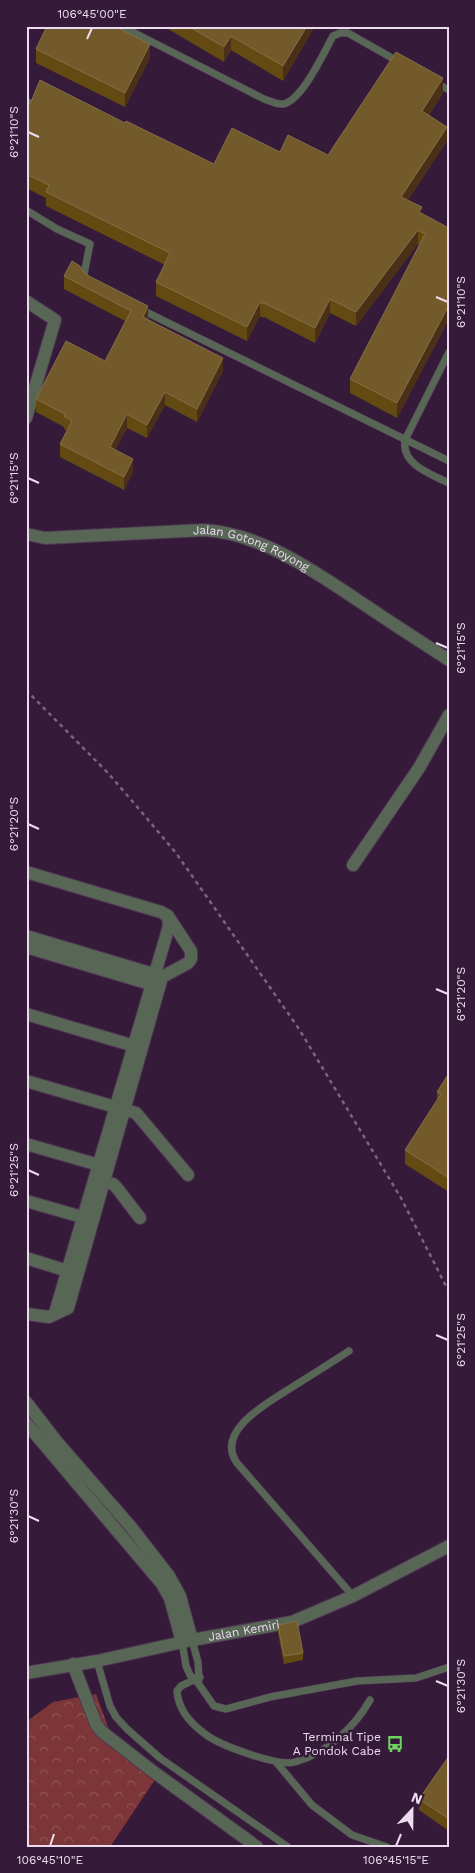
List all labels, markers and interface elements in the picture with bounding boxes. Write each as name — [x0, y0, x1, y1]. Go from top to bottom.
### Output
text: 106°45'00"E — [57, 7, 127, 21]
text: 6°21'10"S — [7, 106, 21, 158]
text: 6°21'10"S — [454, 276, 468, 328]
text: 6°21'15"S — [7, 452, 21, 504]
street label: Jalan Gotong Royong — [192, 523, 312, 574]
text: 6°21'15"S — [454, 622, 468, 674]
text: 6°21'20"S — [7, 797, 21, 851]
text: 6°21'20"S — [454, 967, 468, 1021]
text: 6°21'25"S — [7, 1143, 21, 1197]
text: 6°21'25"S — [454, 1313, 468, 1367]
text: 6°21'30"S — [7, 1489, 21, 1543]
street label: Jalan Kemiri — [207, 1617, 281, 1644]
text: 6°21'30"S — [454, 1659, 468, 1713]
place label: Terminal Tipe A Pondok Cabe — [293, 1730, 381, 1758]
bus stop icon: Terminal Tipe A Pondok Cabe — [385, 1734, 405, 1754]
north arrow — [388, 1786, 438, 1836]
text: N — [409, 1789, 425, 1807]
text: 106°45'10"E — [17, 1853, 84, 1867]
text: 106°45'15"E — [363, 1853, 429, 1867]

